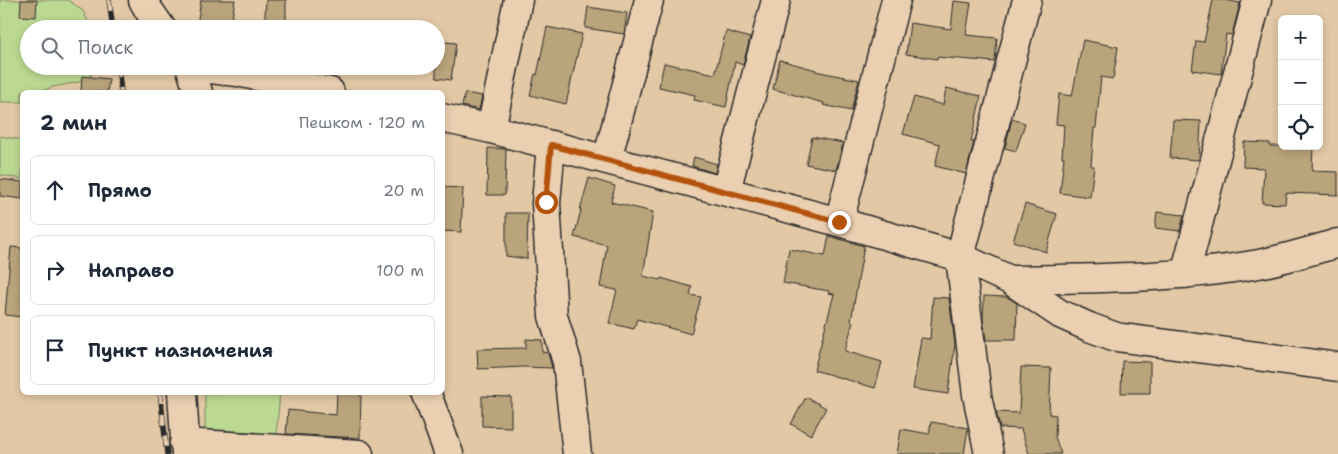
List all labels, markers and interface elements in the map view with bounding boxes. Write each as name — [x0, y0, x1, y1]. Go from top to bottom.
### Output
map controls — [1278, 15, 1323, 150]
button: + — [1278, 15, 1323, 60]
search box — [20, 20, 445, 75]
icon: search — [38, 34, 66, 62]
text: Поиск — [78, 35, 133, 60]
button: − — [1278, 60, 1323, 105]
button: locate — [1278, 105, 1323, 150]
text: 2 мин — [40, 109, 107, 137]
text: Пешком · 120 m — [299, 112, 425, 133]
icon: ahead — [41, 176, 69, 204]
text: Прямо — [88, 178, 152, 203]
text: 20 m — [383, 180, 424, 201]
route start — [535, 191, 558, 214]
route end — [828, 211, 851, 234]
icon: right — [41, 256, 69, 284]
text: Направо — [88, 258, 174, 283]
text: 100 m — [376, 260, 424, 281]
icon: arrive — [41, 336, 69, 364]
text: Пункт назначения — [88, 338, 273, 363]

